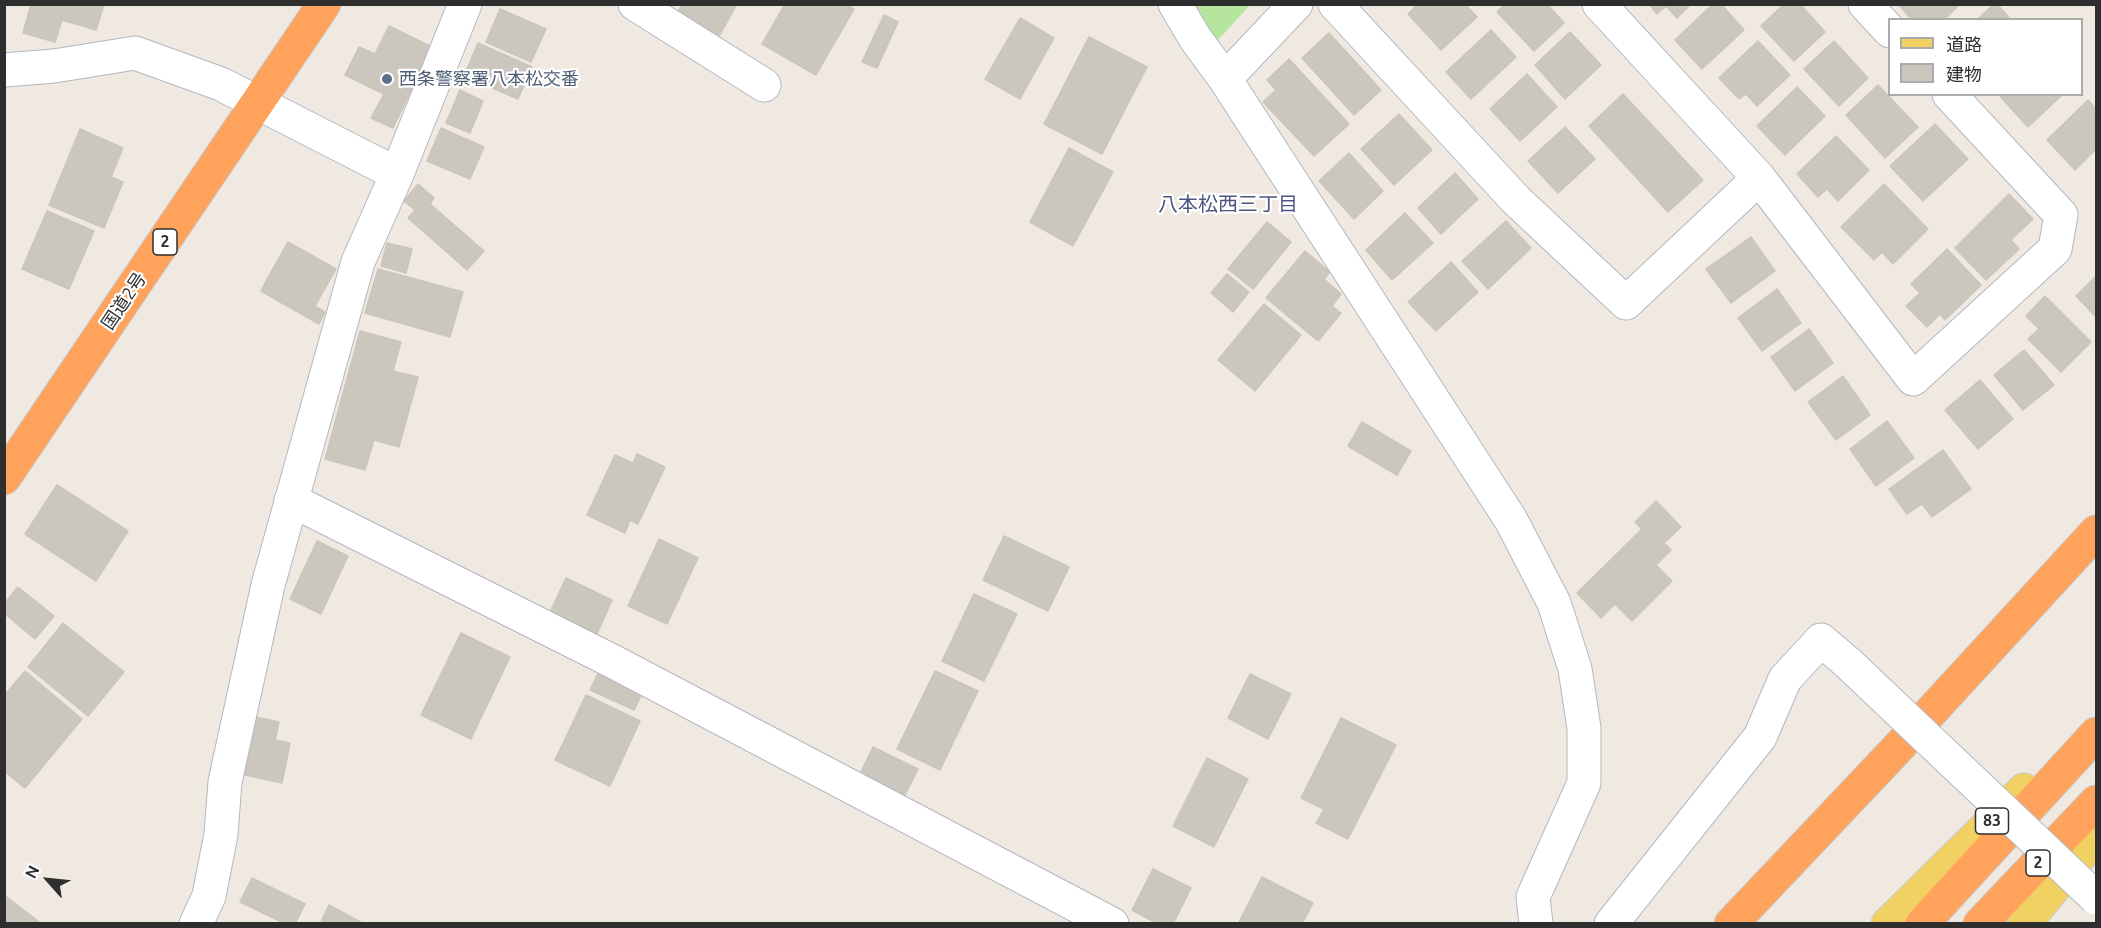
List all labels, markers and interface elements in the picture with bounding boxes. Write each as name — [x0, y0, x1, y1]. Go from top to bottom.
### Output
legend — [1888, 18, 2083, 96]
text: 道路 — [1946, 34, 1982, 54]
text: 建物 — [1946, 64, 1982, 84]
place label: 西条警察署八本松交番 — [399, 68, 579, 90]
marker: 西条警察署八本松交番 — [380, 72, 394, 86]
district label: 八本松西三丁目 — [1158, 192, 1298, 216]
road number: 2 — [153, 229, 177, 255]
street label: 国道2号 — [97, 268, 151, 334]
road number: 83 — [1976, 808, 2008, 834]
north arrow — [18, 850, 78, 910]
road number: 2 — [2026, 850, 2050, 876]
text: N — [21, 862, 43, 881]

